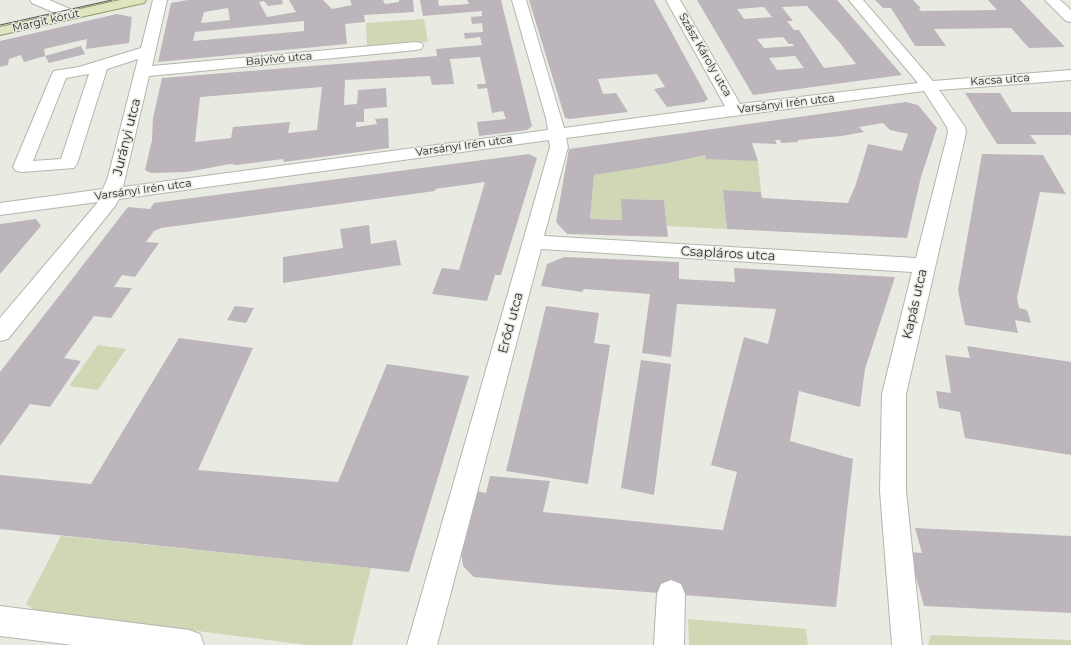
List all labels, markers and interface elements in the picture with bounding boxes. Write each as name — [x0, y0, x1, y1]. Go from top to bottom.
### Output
street label: Margit körút — [11, 7, 81, 35]
street label: Szász Károly utca — [676, 11, 734, 99]
street label: Bajvívó utca — [245, 50, 313, 68]
street label: Kacsa utca — [970, 71, 1030, 89]
street label: Varsányi Irén utca — [737, 91, 835, 117]
street label: Jurányi utca — [110, 97, 144, 177]
street label: Varsányi Irén utca — [415, 133, 513, 159]
street label: Varsányi Irén utca — [94, 177, 192, 203]
street label: Csapláros utca — [680, 244, 776, 264]
street label: Kapás utca — [899, 267, 931, 341]
street label: Erőd utca — [495, 291, 527, 355]

